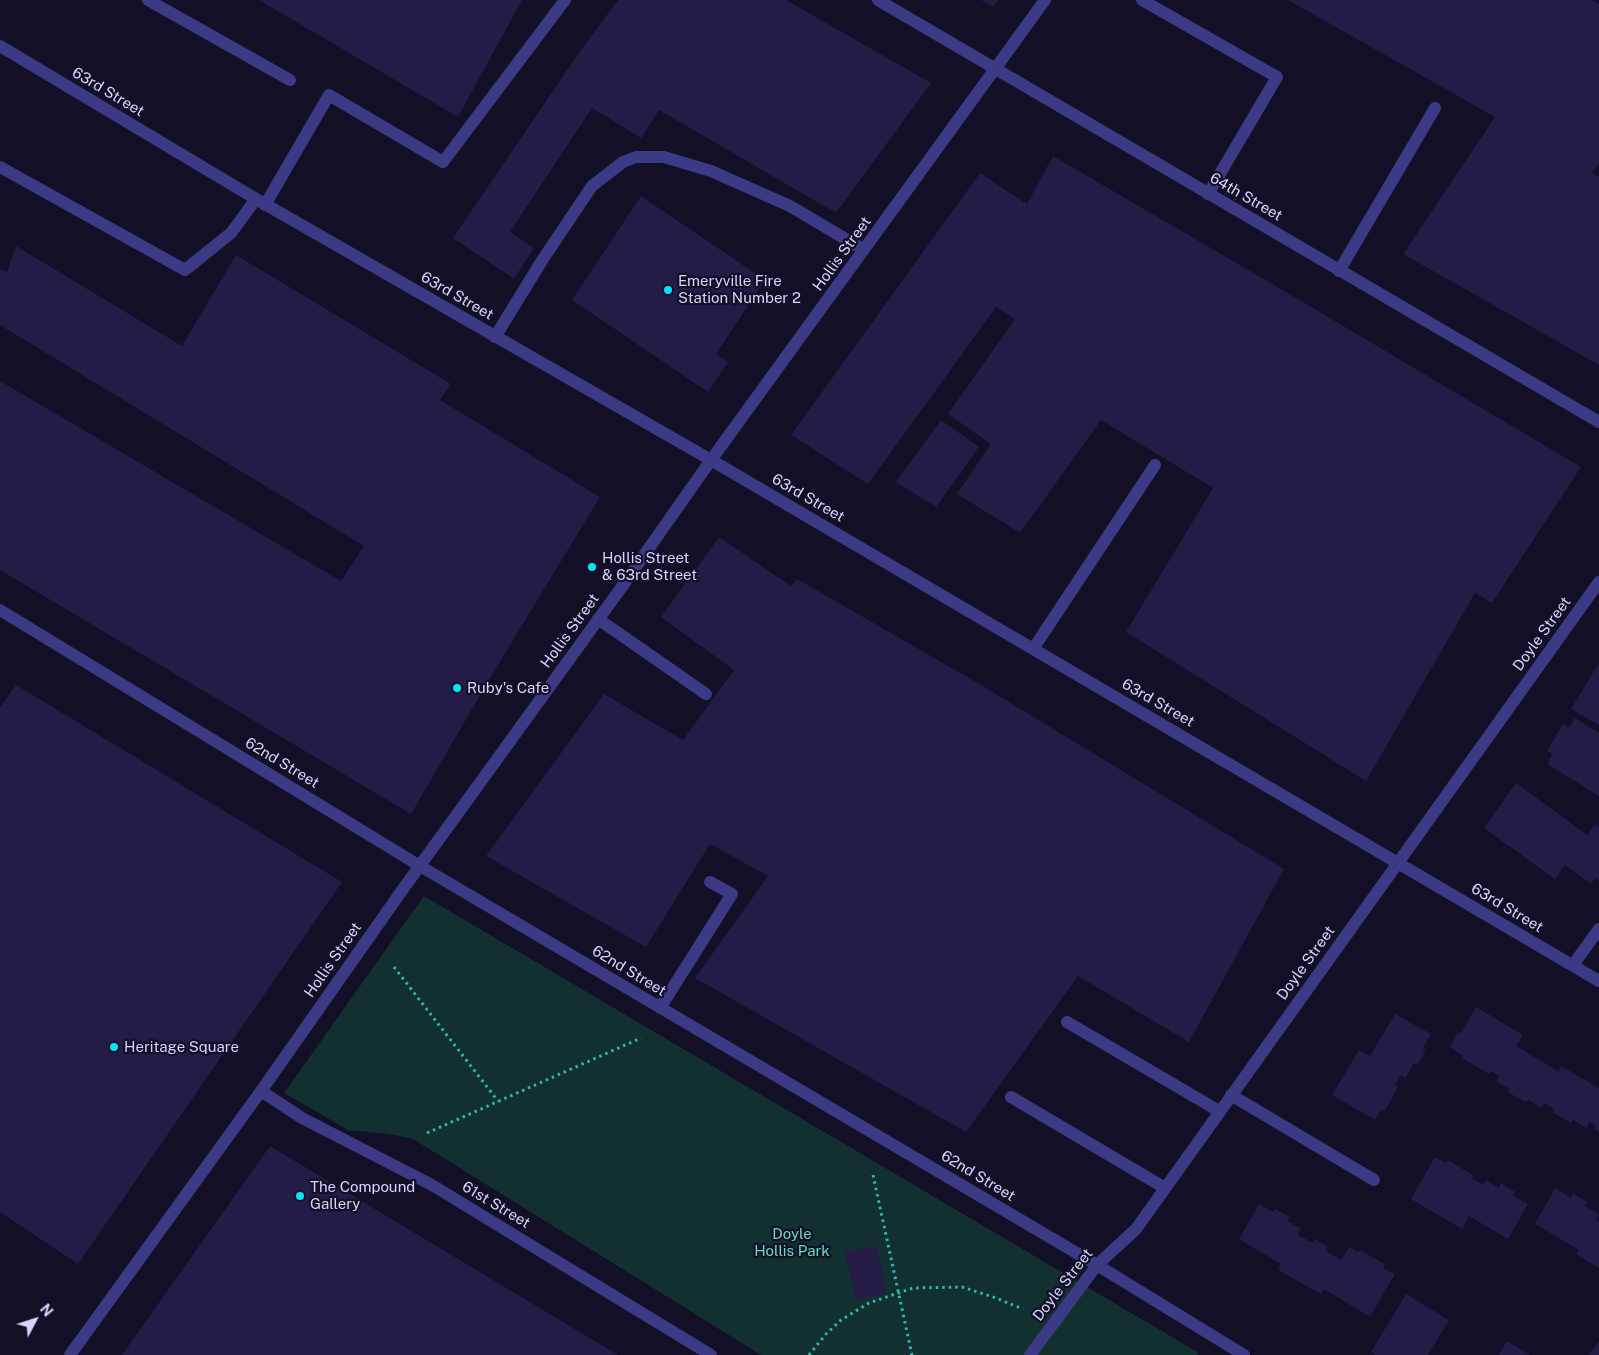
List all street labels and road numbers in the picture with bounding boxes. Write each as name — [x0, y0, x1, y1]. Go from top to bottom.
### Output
street label: 63rd Street — [69, 63, 147, 121]
street label: 64th Street — [1207, 169, 1285, 225]
street label: Hollis Street — [809, 213, 875, 295]
street label: 63rd Street — [417, 268, 497, 324]
street label: 63rd Street — [768, 470, 848, 526]
street label: Hollis Street — [537, 590, 603, 672]
street label: Doyle Street — [1509, 594, 1575, 674]
street label: 63rd Street — [1118, 675, 1198, 731]
street label: 62nd Street — [242, 734, 322, 792]
street label: 63rd Street — [1468, 879, 1546, 937]
street label: Hollis Street — [301, 919, 365, 1001]
street label: Doyle Street — [1273, 923, 1339, 1003]
street label: 62nd Street — [589, 942, 669, 1000]
street label: 62nd Street — [938, 1147, 1018, 1205]
street label: 61st Street — [459, 1178, 533, 1232]
street label: Doyle Street — [1029, 1245, 1097, 1325]

